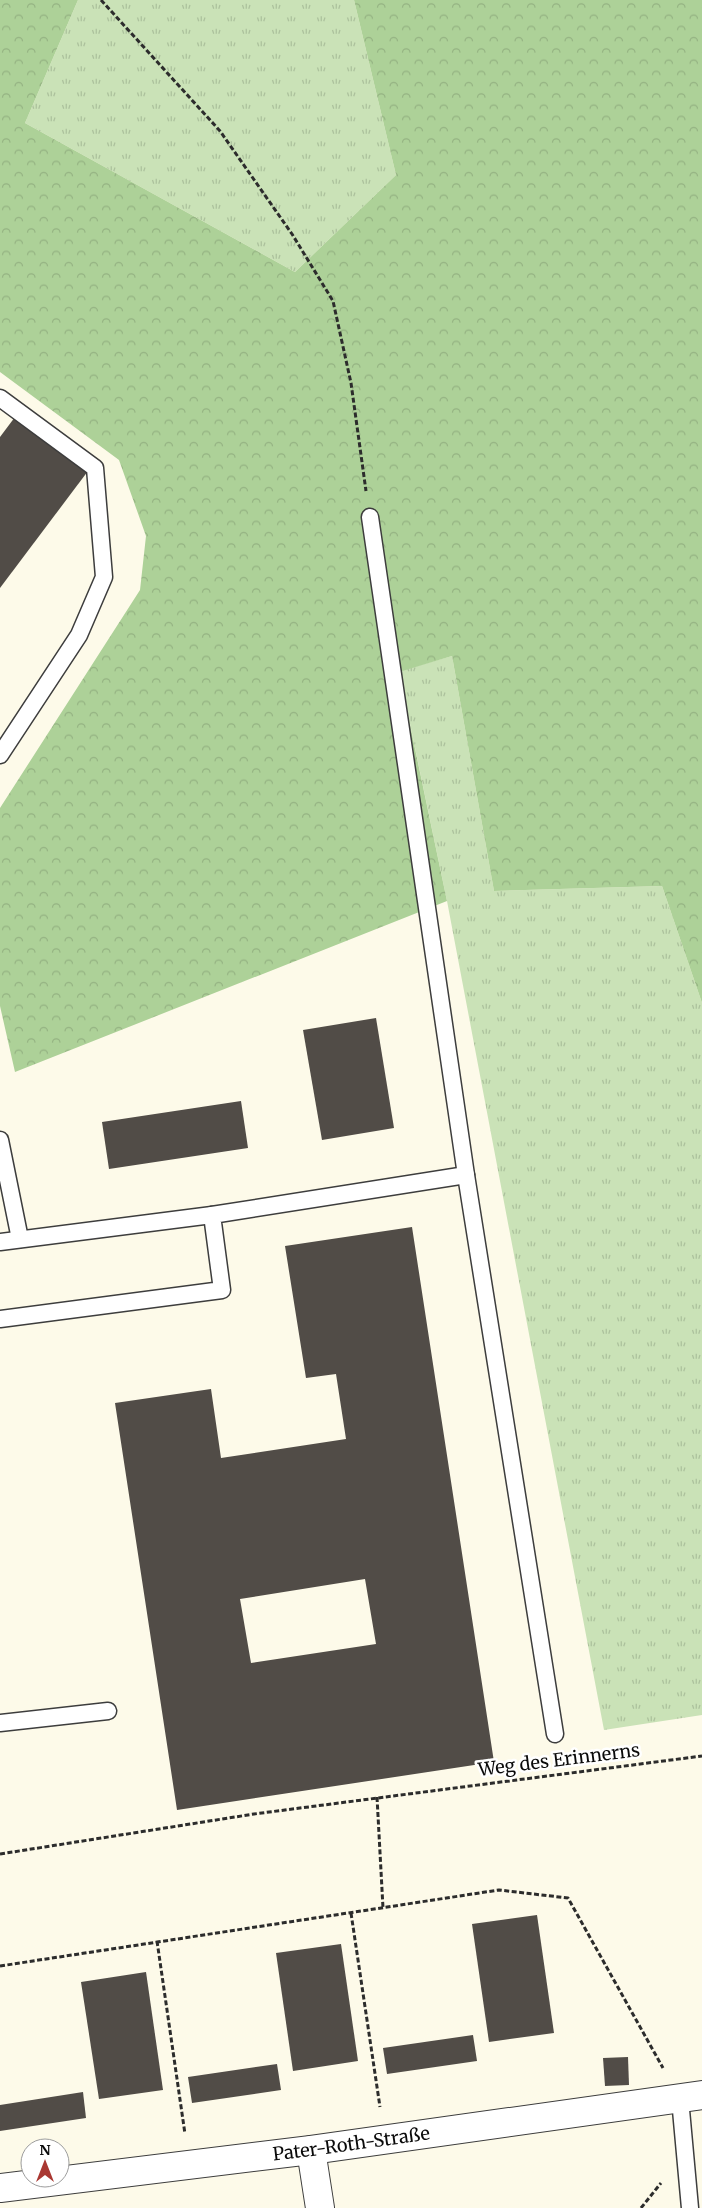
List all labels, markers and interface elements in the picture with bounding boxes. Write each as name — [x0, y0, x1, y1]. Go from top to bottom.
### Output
street label: Weg des Erinnerns — [476, 1738, 641, 1781]
street label: Pater-Roth-Straße — [271, 2121, 431, 2166]
north arrow — [20, 2138, 70, 2188]
text: N — [39, 2141, 51, 2159]

